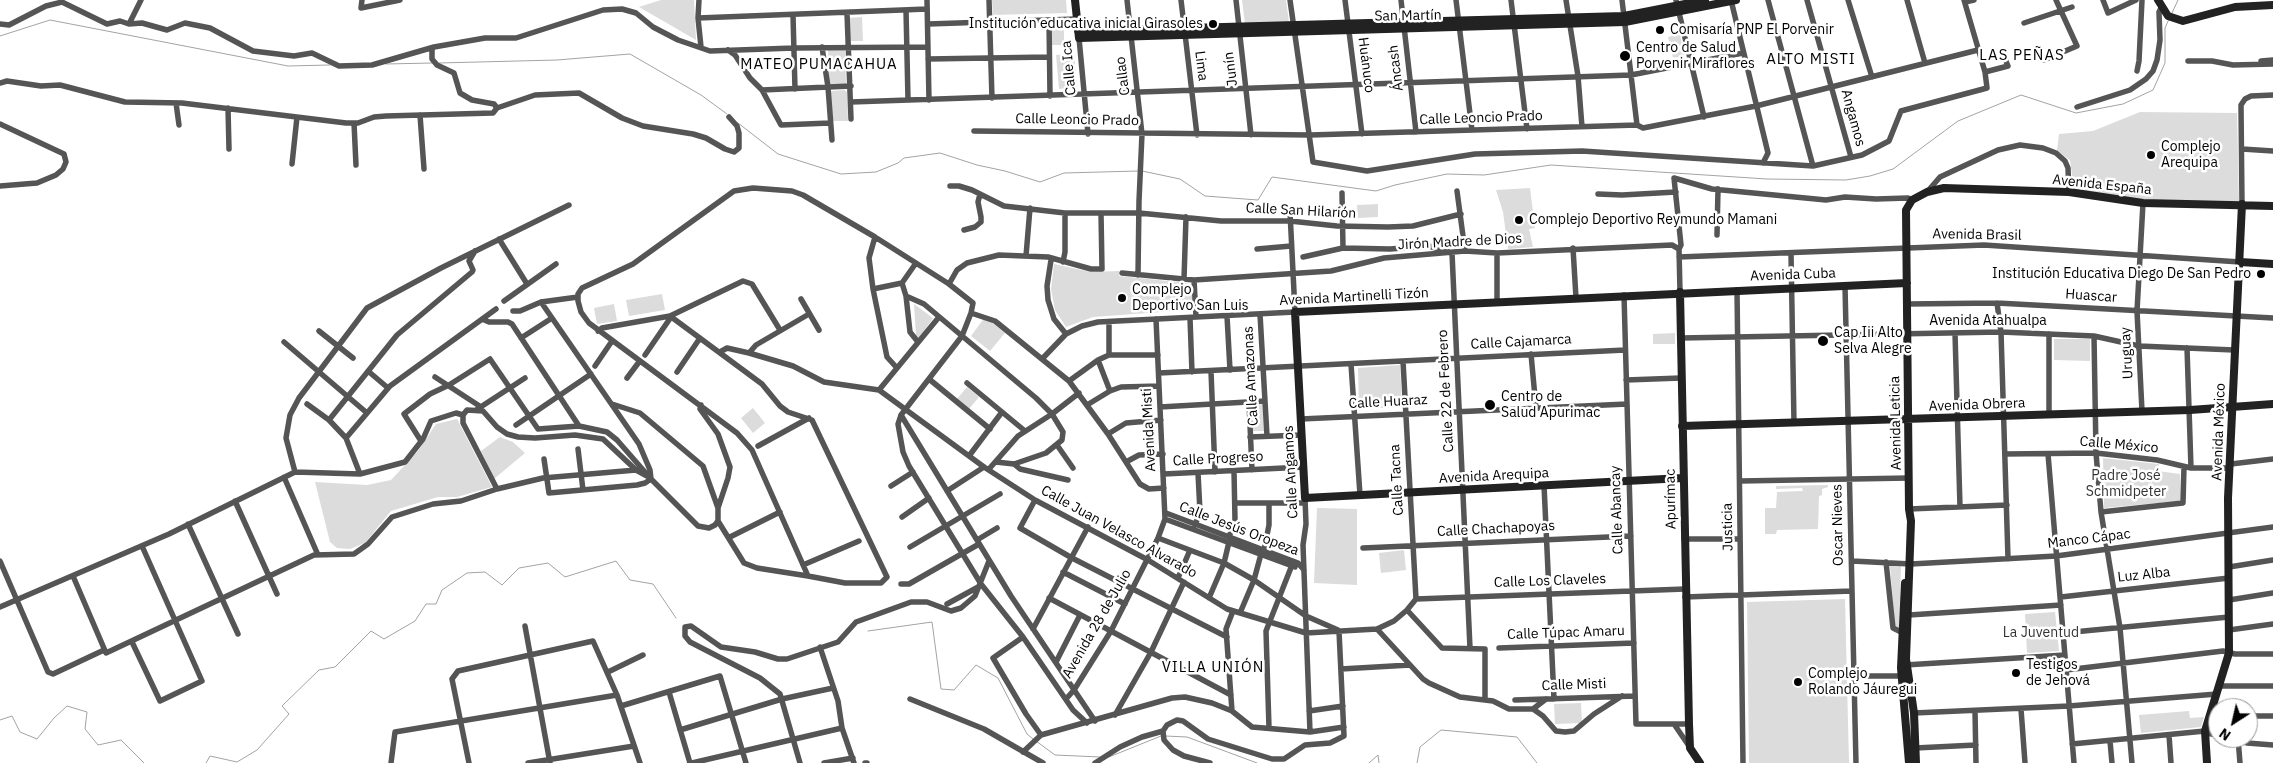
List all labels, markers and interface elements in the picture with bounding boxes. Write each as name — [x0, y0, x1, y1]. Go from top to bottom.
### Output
street label: San Martín — [1374, 7, 1442, 25]
place label: Institución educativa inicial Girasoles — [969, 16, 1203, 32]
marker: Institución educativa inicial Girasoles — [1207, 18, 1219, 30]
place label: Comisaría PNP El Porvenir — [1670, 22, 1834, 38]
marker: Comisaría PNP El Porvenir — [1654, 24, 1666, 36]
street label: Huánuco — [1354, 36, 1378, 94]
street label: Calle Ica — [1058, 40, 1080, 96]
place label: Centro de Salud Porvenir Miraflores — [1636, 40, 1755, 72]
street label: Áncash — [1385, 44, 1407, 92]
district label: LAS PEÑAS — [1978, 47, 2066, 65]
marker: Centro de Salud Porvenir Miraflores — [1618, 49, 1632, 63]
street label: Lima — [1191, 50, 1211, 82]
street label: Junín — [1221, 51, 1241, 87]
district label: ALTO MISTI — [1765, 51, 1857, 69]
district label: MATEO PUMACAHUA — [738, 56, 900, 74]
street label: Callao — [1112, 56, 1134, 96]
street label: Angamos — [1837, 88, 1869, 148]
street label: Calle Leoncio Prado — [1419, 107, 1543, 129]
street label: Calle Leoncio Prado — [1015, 111, 1139, 129]
place label: Complejo Arequipa — [2161, 139, 2221, 172]
marker: Complejo Arequipa — [2145, 149, 2157, 161]
street label: Avenida España — [2052, 171, 2152, 199]
street label: Calle San Hilarión — [1245, 200, 1357, 222]
place label: Complejo Deportivo Reymundo Mamani — [1529, 212, 1777, 228]
marker: Complejo Deportivo Reymundo Mamani — [1513, 214, 1525, 226]
street label: Avenida Brasil — [1932, 226, 2022, 244]
street label: Jirón Madre de Dios — [1397, 230, 1523, 254]
street label: Avenida Cuba — [1750, 265, 1836, 285]
place label: Institución Educativa Diego De San Pedro — [1992, 266, 2251, 282]
marker: Institución Educativa Diego De San Pedro — [2255, 268, 2267, 280]
place label: Complejo Deportivo San Luis — [1132, 282, 1249, 314]
street label: Avenida Martinelli Tizón — [1279, 285, 1429, 309]
street label: Huascar — [2065, 286, 2117, 306]
marker: Complejo Deportivo San Luis — [1116, 292, 1128, 304]
street label: Avenida Atahualpa — [1929, 313, 2047, 329]
place label: Cap Iii Alto Selva Alegre — [1834, 325, 1912, 358]
street label: Calle Amazonas — [1240, 326, 1262, 426]
street label: Uruguay — [2117, 326, 2137, 380]
street label: Calle 22 de Febrero — [1434, 329, 1458, 453]
street label: Calle Cajamarca — [1470, 331, 1572, 353]
marker: Cap Iii Alto Selva Alegre — [1816, 334, 1830, 348]
street label: Avenida Leticia — [1887, 376, 1905, 470]
street label: Avenida México — [2209, 383, 2229, 481]
street label: Avenida Misti — [1138, 388, 1160, 472]
place label: Centro de Salud Apurimac — [1501, 389, 1600, 422]
street label: Calle Huaraz — [1348, 392, 1428, 412]
street label: Avenida Obrera — [1928, 395, 2026, 415]
marker: Centro de Salud Apurimac — [1483, 398, 1497, 412]
street label: Calle Angamos — [1280, 425, 1302, 519]
street label: Calle México — [2079, 433, 2159, 457]
street label: Calle Tacna — [1387, 444, 1407, 516]
street label: Calle Progreso — [1172, 448, 1264, 470]
street label: Avenida Arequipa — [1438, 465, 1550, 487]
street label: Calle Abancay — [1607, 465, 1627, 555]
park label: Padre José Schmidpeter — [2086, 468, 2166, 501]
street label: Apurímac — [1662, 469, 1680, 529]
street label: Calle Juan Velasco Alvarado — [1038, 482, 1200, 582]
street label: Oscar Nieves — [1829, 484, 1847, 566]
street label: Calle Jesús Oropeza — [1177, 498, 1301, 560]
street label: Justicia — [1719, 503, 1737, 551]
street label: Calle Chachapoyas — [1437, 518, 1555, 540]
street label: Manco Cápac — [2046, 526, 2132, 552]
street label: Luz Alba — [2117, 564, 2171, 586]
street label: Avenida 28 de Julio — [1059, 567, 1135, 681]
street label: Calle Los Claveles — [1494, 571, 1606, 591]
street label: Calle Túpac Amaru — [1507, 623, 1625, 643]
park label: La Juventud — [2003, 625, 2079, 641]
place label: Testigos de Jehová — [2026, 657, 2090, 690]
district label: VILLA UNIÓN — [1160, 659, 1266, 677]
place label: Complejo Rolando Jáuregui — [1808, 666, 1917, 699]
marker: Testigos de Jehová — [2010, 667, 2022, 679]
street label: Calle Misti — [1541, 675, 1607, 695]
marker: Complejo Rolando Jáuregui — [1792, 676, 1804, 688]
north arrow — [2208, 698, 2258, 748]
text: N — [2216, 724, 2234, 745]

